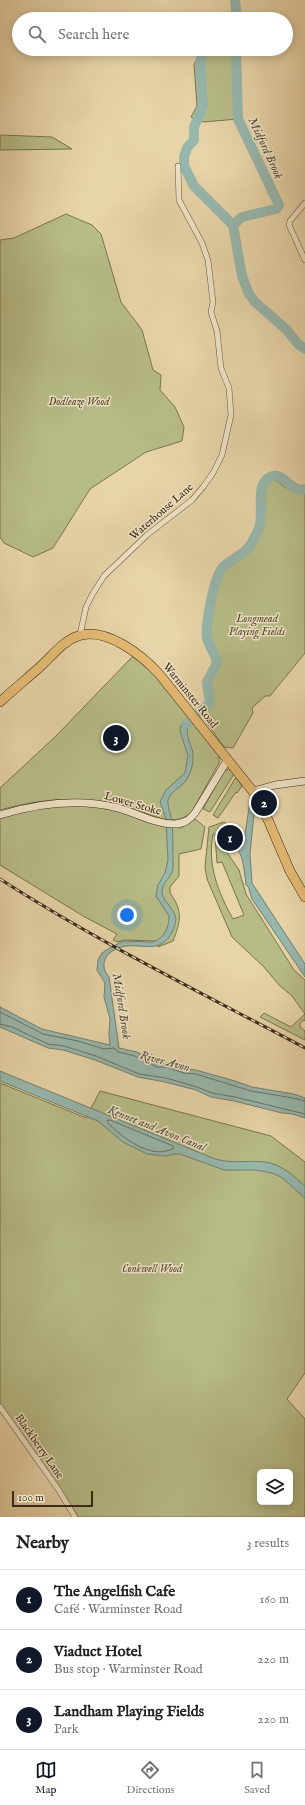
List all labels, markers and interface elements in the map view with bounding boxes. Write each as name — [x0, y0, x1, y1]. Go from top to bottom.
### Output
search box — [12, 12, 293, 56]
icon: search — [26, 23, 48, 45]
text: Search here — [58, 25, 129, 44]
water label: Midford Brook — [245, 115, 286, 182]
park label: Dodleaze Wood — [49, 395, 110, 409]
street label: Waterhouse Lane — [127, 480, 196, 543]
park label: Longmead Playing Fields — [229, 612, 286, 640]
street label: Warminster Road — [160, 660, 221, 731]
pin: 3 — [103, 723, 129, 753]
pin: 2 — [251, 788, 277, 818]
street label: Lower Stoke — [103, 789, 163, 819]
pin: 1 — [217, 823, 243, 853]
your location — [117, 905, 137, 925]
water label: Midford Brook — [109, 972, 134, 1040]
water label: River Avon — [138, 1048, 192, 1075]
water label: Kennet and Avon Canal — [105, 1102, 209, 1155]
park label: Conkwell Wood — [122, 1262, 183, 1276]
street label: Blackberry Lane — [12, 1411, 67, 1482]
map controls — [257, 1469, 293, 1505]
button: layers — [257, 1469, 293, 1505]
scale bar — [12, 1489, 93, 1508]
text: 100 m — [18, 1491, 44, 1505]
text: Nearby — [16, 1533, 69, 1554]
text: 3 results — [247, 1535, 289, 1552]
text: The Angelfish Cafe — [54, 1582, 175, 1601]
text: 1 — [27, 1591, 31, 1608]
text: 160 m — [259, 1591, 289, 1608]
text: Café · Warminster Road — [54, 1601, 183, 1618]
text: Viaduct Hotel — [54, 1642, 142, 1661]
text: 2 — [26, 1651, 32, 1668]
text: 220 m — [258, 1651, 289, 1668]
text: Bus stop · Warminster Road — [54, 1661, 203, 1678]
text: Landham Playing Fields — [54, 1702, 204, 1721]
text: 3 — [27, 1711, 31, 1728]
text: 220 m — [258, 1711, 289, 1728]
text: Park — [54, 1721, 79, 1738]
tab: Map — [35, 1759, 57, 1797]
tab: Directions — [127, 1759, 174, 1797]
tab: Saved — [244, 1759, 270, 1797]

